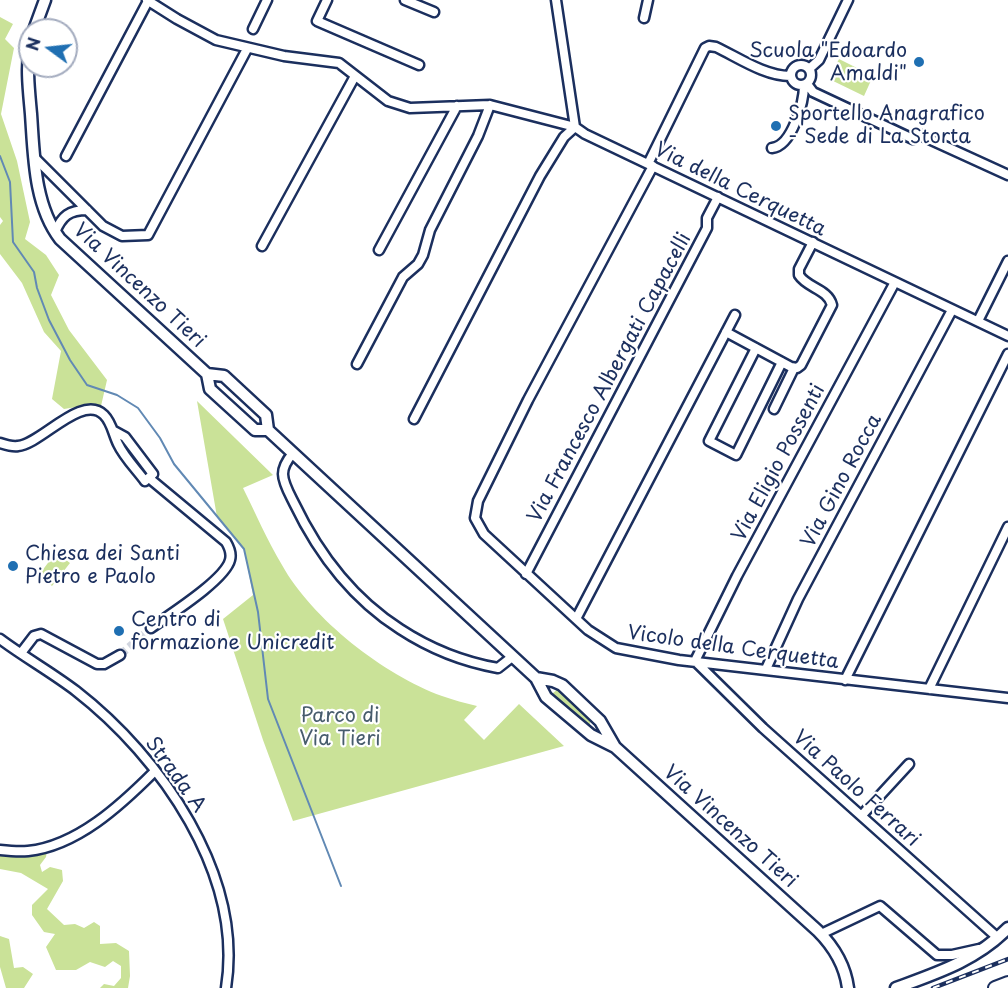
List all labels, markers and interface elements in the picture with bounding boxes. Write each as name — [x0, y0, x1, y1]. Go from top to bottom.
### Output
north arrow — [18, 18, 78, 78]
text: N — [19, 35, 46, 53]
place label: Scuola "Edoardo Amaldi" — [749, 39, 907, 86]
marker: Scuola "Edoardo Amaldi" — [912, 55, 926, 69]
place label: Sportello Anagrafico - Sede di La Storta — [788, 102, 985, 149]
marker: Sportello Anagrafico - Sede di La Storta — [769, 119, 783, 133]
street label: Via della Cerquetta — [650, 138, 830, 242]
street label: Via Vincenzo Tieri — [68, 219, 210, 353]
street label: Via Francesco Albergati Capacelli — [523, 229, 697, 527]
street label: Via Eligio Possenti — [727, 380, 831, 546]
street label: Via Gino Rocca — [797, 410, 887, 552]
place label: Chiesa dei Santi Pietro e Paolo — [25, 542, 180, 589]
marker: Chiesa dei Santi Pietro e Paolo — [6, 559, 20, 573]
place label: Centro di formazione Unicredit — [131, 608, 334, 655]
street label: Vicolo della Cerquetta — [626, 621, 840, 675]
marker: Centro di formazione Unicredit — [112, 624, 126, 638]
park label: Parco di Via Tieri — [299, 704, 381, 751]
street label: Via Paolo Ferrari — [788, 726, 924, 852]
street label: Strada A — [140, 733, 210, 817]
street label: Via Vincenzo Tieri — [658, 761, 802, 893]

